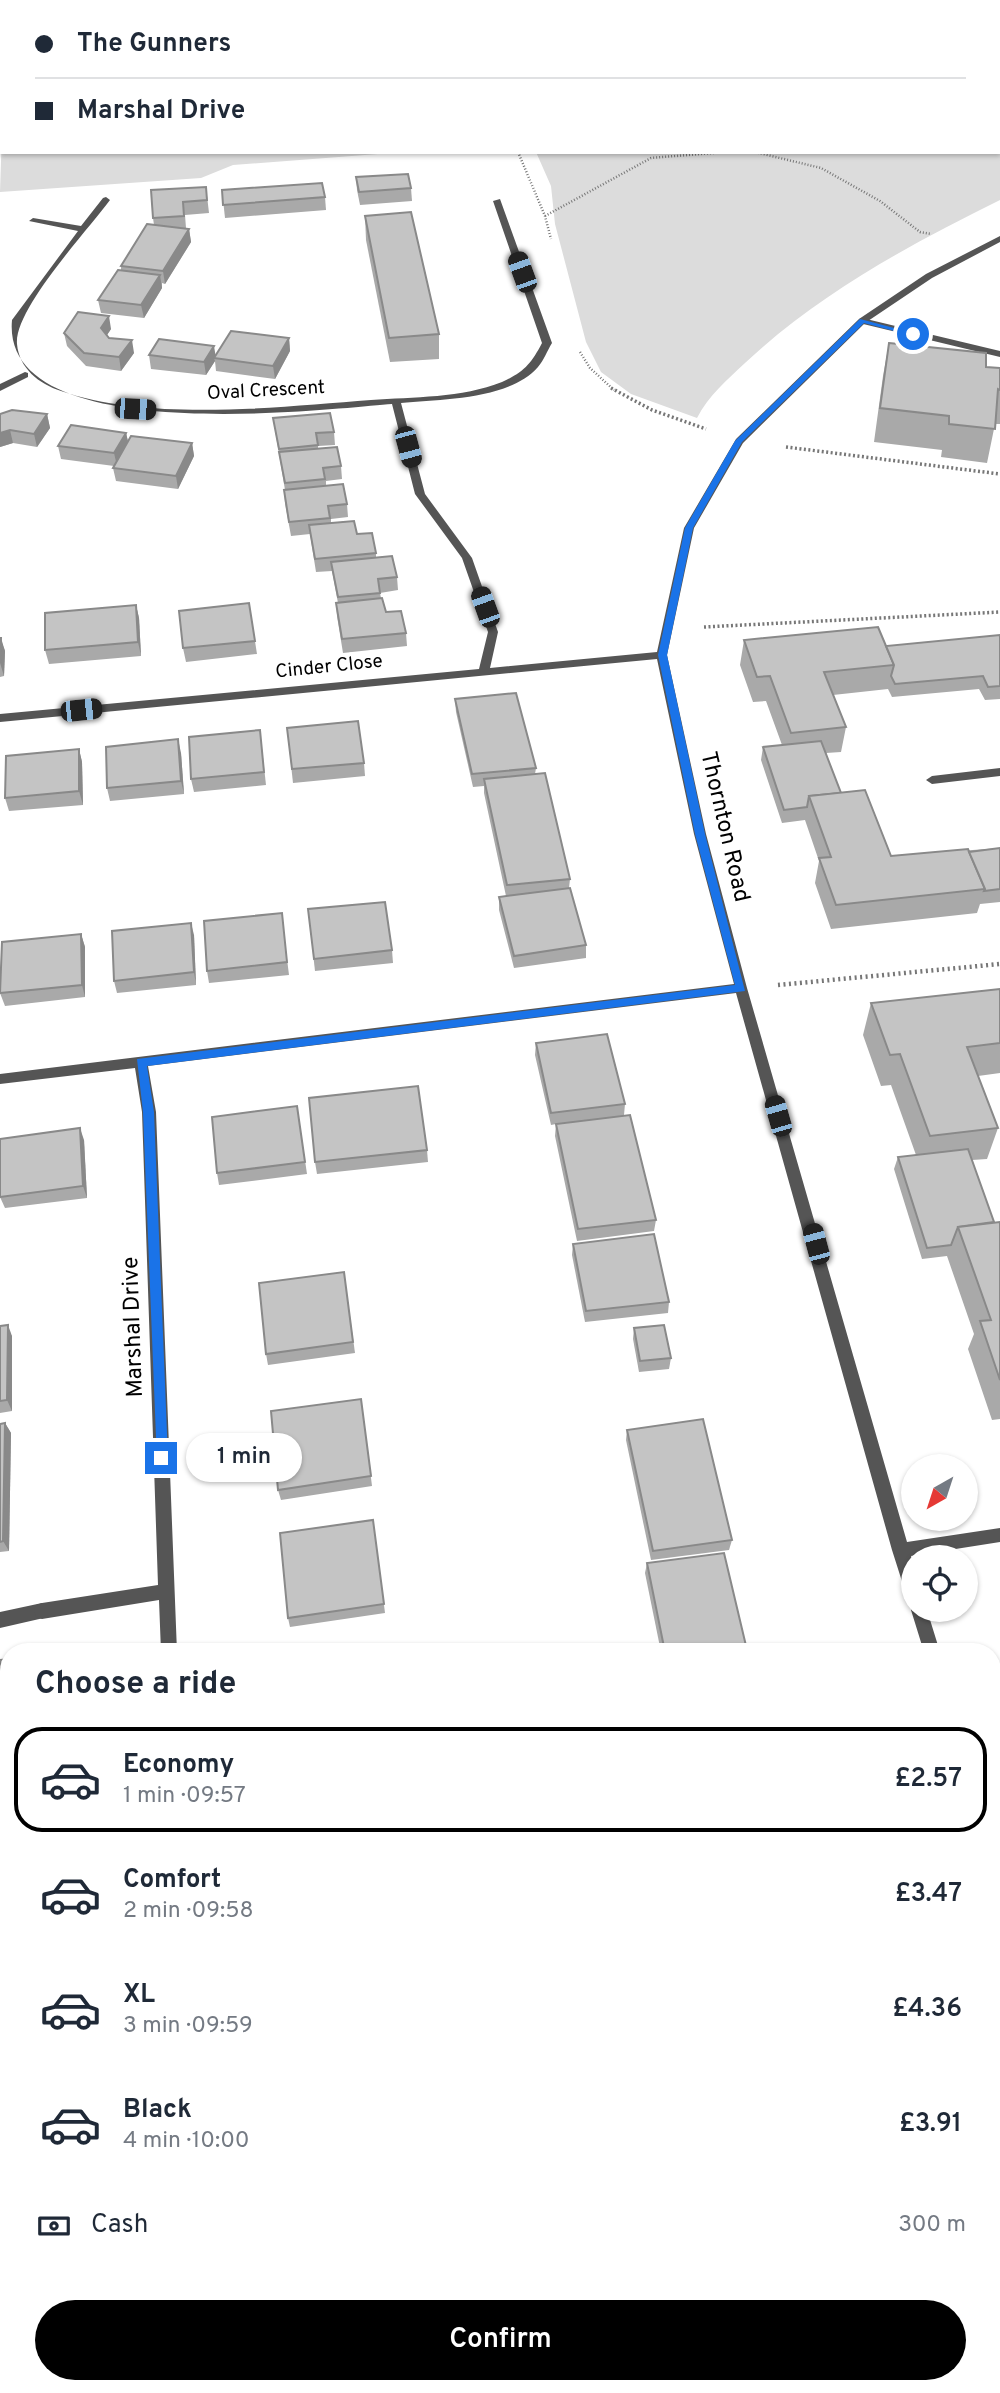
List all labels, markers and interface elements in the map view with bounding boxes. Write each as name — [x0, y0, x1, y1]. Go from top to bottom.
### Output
text: The Gunners — [77, 28, 231, 61]
text: Marshal Drive — [77, 95, 245, 128]
car — [505, 249, 540, 295]
route start — [897, 318, 929, 350]
street label: Oval Crescent — [206, 376, 326, 406]
car — [114, 397, 157, 421]
car — [393, 424, 424, 470]
car — [468, 584, 503, 630]
street label: Cinder Close — [274, 649, 384, 685]
car — [60, 697, 103, 723]
street label: Thornton Road — [693, 749, 755, 905]
car — [763, 1093, 794, 1139]
car — [801, 1221, 832, 1267]
street label: Marshal Drive — [117, 1256, 151, 1398]
callout: 1 min — [186, 1434, 301, 1482]
route end — [145, 1442, 177, 1474]
text: 1 min — [217, 1443, 271, 1472]
north arrow — [901, 1454, 978, 1531]
map controls — [901, 1454, 978, 1622]
button: locate — [901, 1545, 978, 1622]
text: Choose a ride — [35, 1665, 236, 1705]
icon: car — [39, 1748, 102, 1811]
text: Economy — [123, 1749, 234, 1782]
text: £2.57 — [895, 1763, 962, 1796]
text: 1 min · 09:57 — [123, 1782, 246, 1811]
icon: car — [39, 1863, 102, 1926]
text: Comfort — [123, 1864, 221, 1897]
text: £3.47 — [895, 1878, 962, 1911]
text: 2 min · 09:58 — [123, 1897, 254, 1926]
icon: car — [39, 1978, 102, 2041]
text: XL — [123, 1979, 155, 2012]
text: £4.36 — [892, 1993, 962, 2026]
text: 3 min · 09:59 — [123, 2012, 253, 2041]
icon: car — [39, 2093, 102, 2156]
text: Black — [123, 2094, 192, 2127]
text: £3.91 — [899, 2108, 962, 2141]
text: 4 min · 10:00 — [123, 2127, 250, 2156]
icon: cash — [35, 2207, 73, 2245]
text: Cash — [91, 2209, 148, 2242]
text: 300 m — [898, 2211, 966, 2240]
button: Confirm — [35, 2300, 966, 2380]

